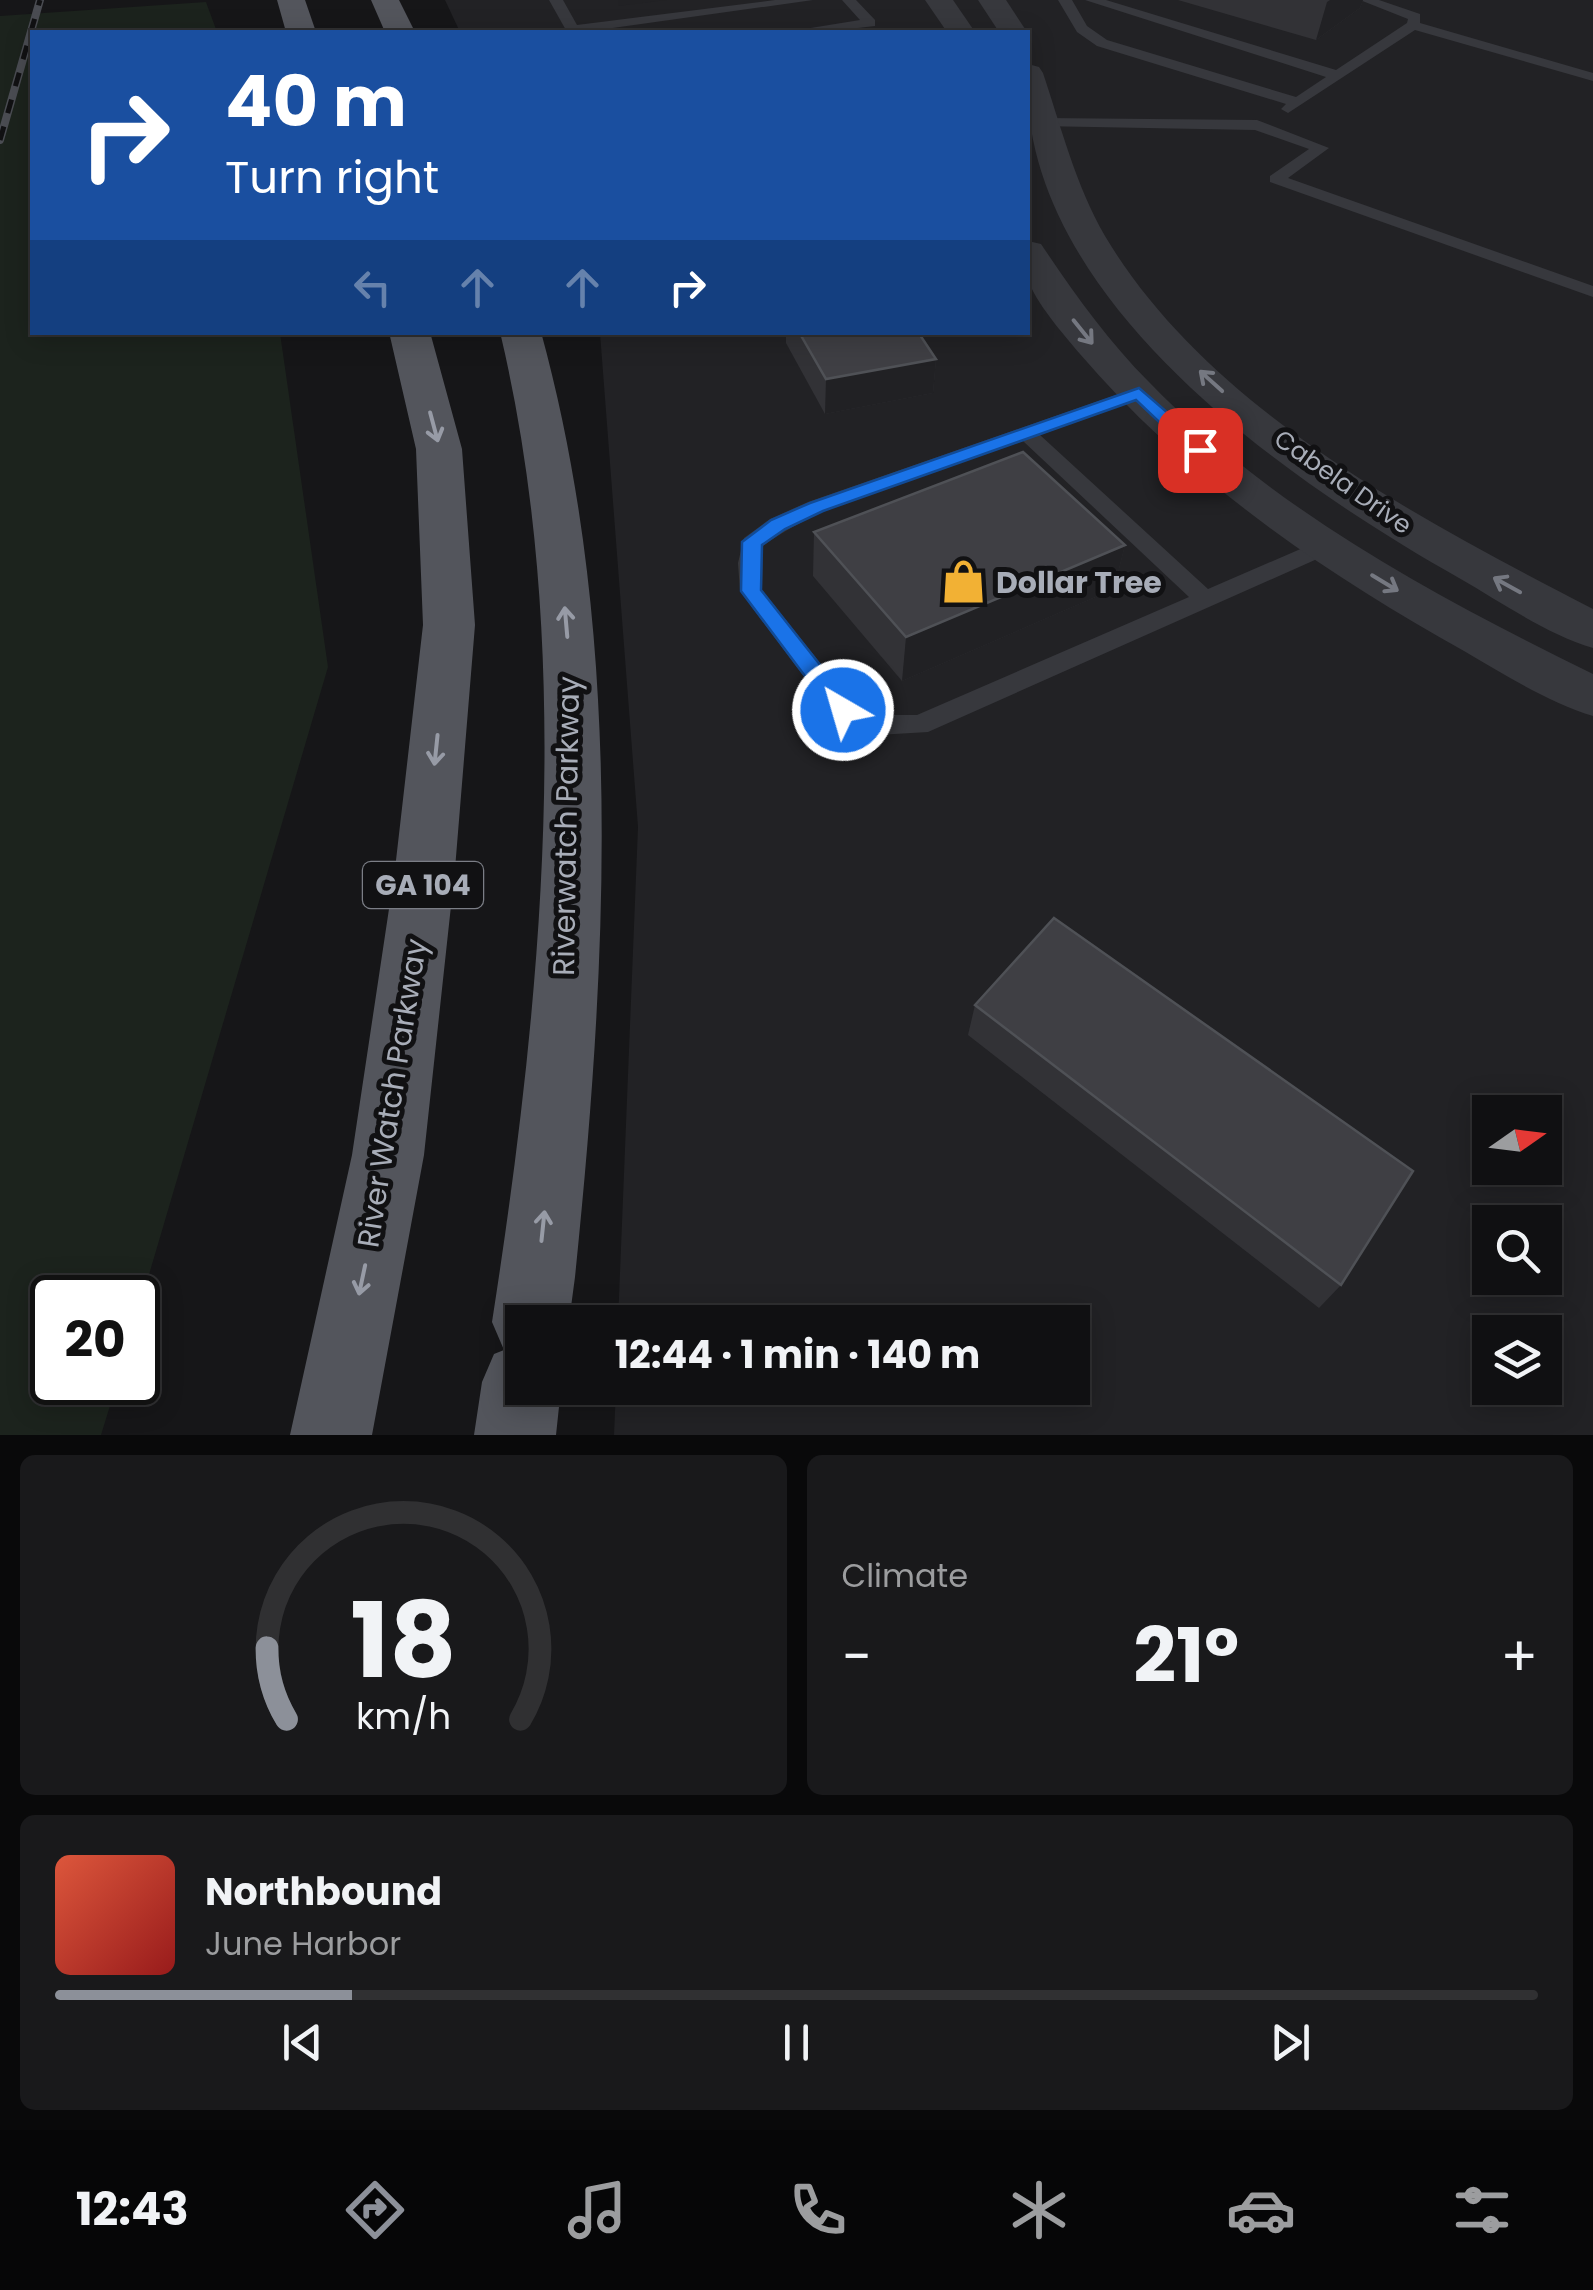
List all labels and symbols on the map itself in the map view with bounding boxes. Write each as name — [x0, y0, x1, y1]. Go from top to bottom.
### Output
one-way arrow — [1071, 319, 1093, 345]
one-way arrow — [1199, 370, 1224, 393]
pin — [1158, 408, 1243, 493]
one-way arrow — [425, 411, 444, 442]
street label: Cabela Drive — [1267, 421, 1419, 543]
shop icon: Dollar Tree — [939, 558, 987, 606]
place label: Dollar Tree — [996, 561, 1162, 604]
one-way arrow — [1370, 573, 1399, 593]
one-way arrow — [1493, 574, 1522, 594]
one-way arrow — [557, 607, 576, 639]
position arrow — [791, 658, 895, 762]
street label: Riverwatch Parkway — [542, 676, 590, 976]
one-way arrow — [427, 734, 446, 766]
road number: GA 104 — [363, 862, 483, 908]
street label: River Watch Parkway — [346, 935, 438, 1251]
north arrow — [1472, 1095, 1562, 1185]
one-way arrow — [534, 1210, 553, 1242]
one-way arrow — [352, 1263, 371, 1295]
speed limit sign: 20 — [30, 1275, 160, 1405]

